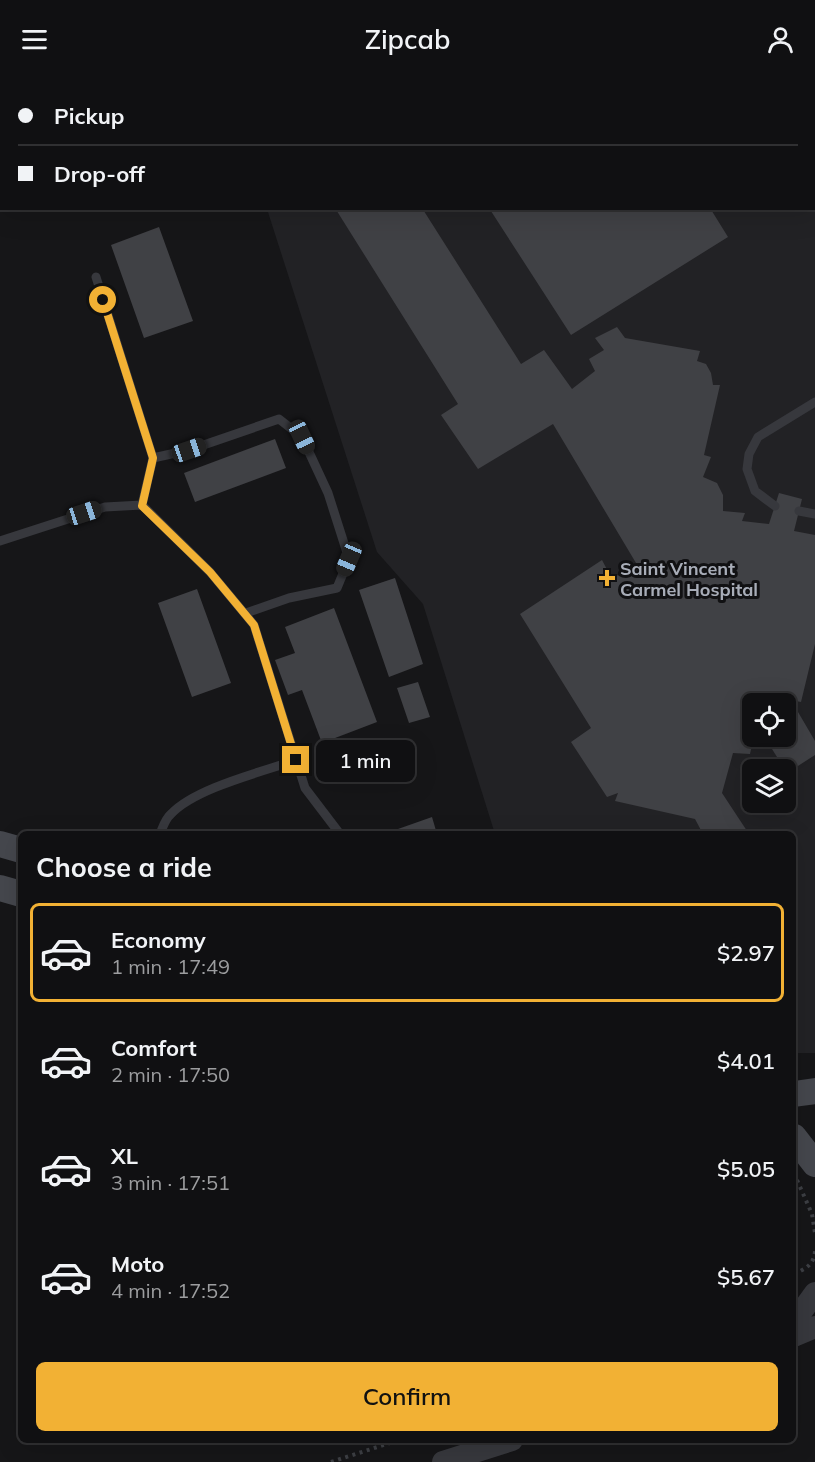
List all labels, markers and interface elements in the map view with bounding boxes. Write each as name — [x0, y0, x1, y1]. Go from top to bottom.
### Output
text: Zipcab — [365, 22, 450, 56]
icon: menu — [18, 23, 51, 56]
icon: person — [764, 23, 797, 56]
text: Pickup — [54, 102, 124, 130]
text: Drop-off — [54, 160, 145, 188]
route start — [89, 286, 116, 313]
car — [286, 417, 318, 457]
car — [169, 436, 209, 464]
car — [64, 499, 104, 527]
car — [334, 539, 364, 579]
place label: Saint Vincent Carmel Hospital — [620, 557, 758, 601]
marker: Saint Vincent Carmel Hospital — [598, 569, 616, 587]
map controls — [742, 693, 796, 813]
button: locate — [742, 693, 796, 747]
callout: 1 min — [317, 739, 416, 781]
route end — [282, 746, 309, 773]
text: 1 min — [340, 748, 391, 773]
button: layers — [742, 759, 796, 813]
text: Choose a ride — [36, 850, 212, 884]
icon: car — [39, 926, 93, 980]
text: Economy — [111, 926, 206, 954]
text: $2.97 — [717, 939, 775, 967]
text: 1 min · 17:49 — [111, 954, 230, 979]
icon: car — [39, 1034, 93, 1088]
text: Comfort — [111, 1034, 197, 1062]
text: $4.01 — [717, 1047, 775, 1075]
text: 2 min · 17:50 — [111, 1062, 230, 1087]
icon: car — [39, 1142, 93, 1196]
text: XL — [111, 1142, 138, 1170]
text: $5.05 — [717, 1155, 775, 1183]
text: 3 min · 17:51 — [111, 1170, 230, 1195]
icon: car — [39, 1250, 93, 1304]
text: Moto — [111, 1250, 164, 1278]
text: $5.67 — [717, 1263, 775, 1291]
text: 4 min · 17:52 — [111, 1278, 230, 1303]
button: Confirm — [36, 1362, 778, 1431]

